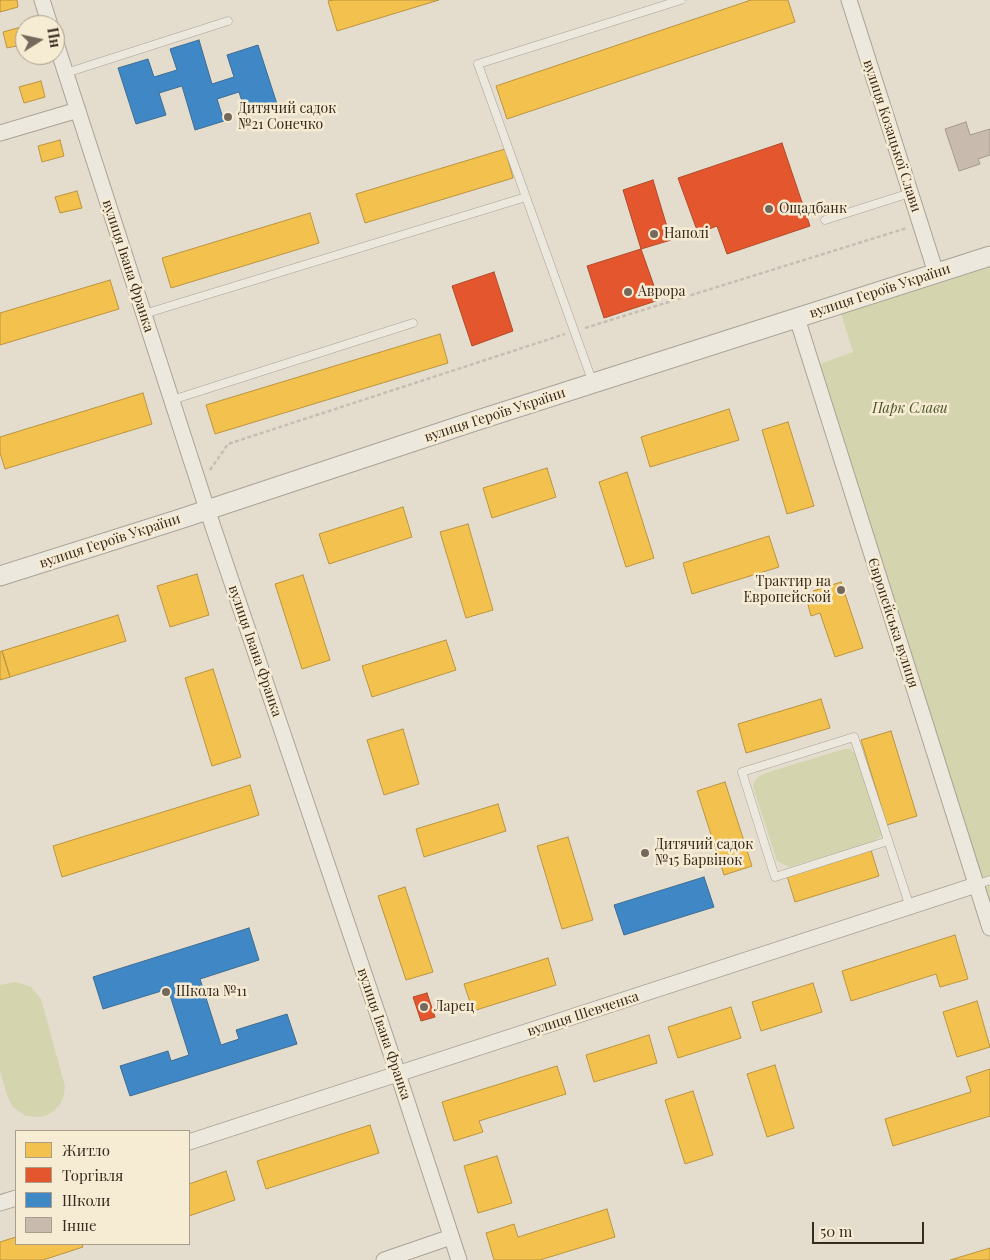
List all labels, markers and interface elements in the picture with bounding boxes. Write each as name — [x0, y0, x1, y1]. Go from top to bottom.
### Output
north arrow — [15, 15, 65, 65]
text: Пн — [43, 26, 65, 49]
street label: вулиця Козацької Слави — [859, 58, 925, 214]
place label: Дитячий садок №21 Сонечко — [238, 101, 336, 134]
marker: Дитячий садок №21 Сонечко — [222, 111, 234, 123]
street label: вулиця Івана Франка — [99, 198, 157, 334]
place label: Ощадбанк — [779, 201, 847, 217]
marker: Ощадбанк — [763, 203, 775, 215]
place label: Наполі — [664, 226, 709, 242]
marker: Наполі — [648, 228, 660, 240]
street label: вулиця Героїв України — [807, 260, 953, 322]
place label: Аврора — [638, 284, 685, 300]
marker: Аврора — [622, 286, 634, 298]
street label: вулиця Героїв України — [422, 384, 568, 446]
park label: Парк Слави — [872, 401, 948, 417]
street label: вулиця Героїв України — [37, 510, 183, 572]
street label: Європейська вулиця — [864, 556, 922, 690]
place label: Трактир на Европейской — [744, 574, 831, 606]
street label: вулиця Івана Франка — [225, 583, 285, 719]
marker: Трактир на Европейской — [835, 584, 847, 596]
place label: Дитячий садок №15 Барвінок — [655, 837, 753, 870]
marker: Дитячий садок №15 Барвінок — [639, 847, 651, 859]
street label: вулиця Івана Франка — [354, 966, 414, 1102]
place label: Школа №11 — [176, 984, 247, 1000]
marker: Школа №11 — [160, 986, 172, 998]
street label: вулиця Шевченка — [525, 988, 641, 1040]
place label: Ларец — [434, 999, 474, 1015]
marker: Ларец — [418, 1001, 430, 1013]
legend — [15, 1130, 190, 1245]
text: Житло — [62, 1140, 110, 1160]
text: Торгівля — [62, 1165, 123, 1185]
text: Школи — [62, 1190, 110, 1210]
scale bar — [815, 1212, 928, 1244]
text: Інше — [62, 1215, 97, 1235]
text: 50 m — [820, 1221, 852, 1241]

